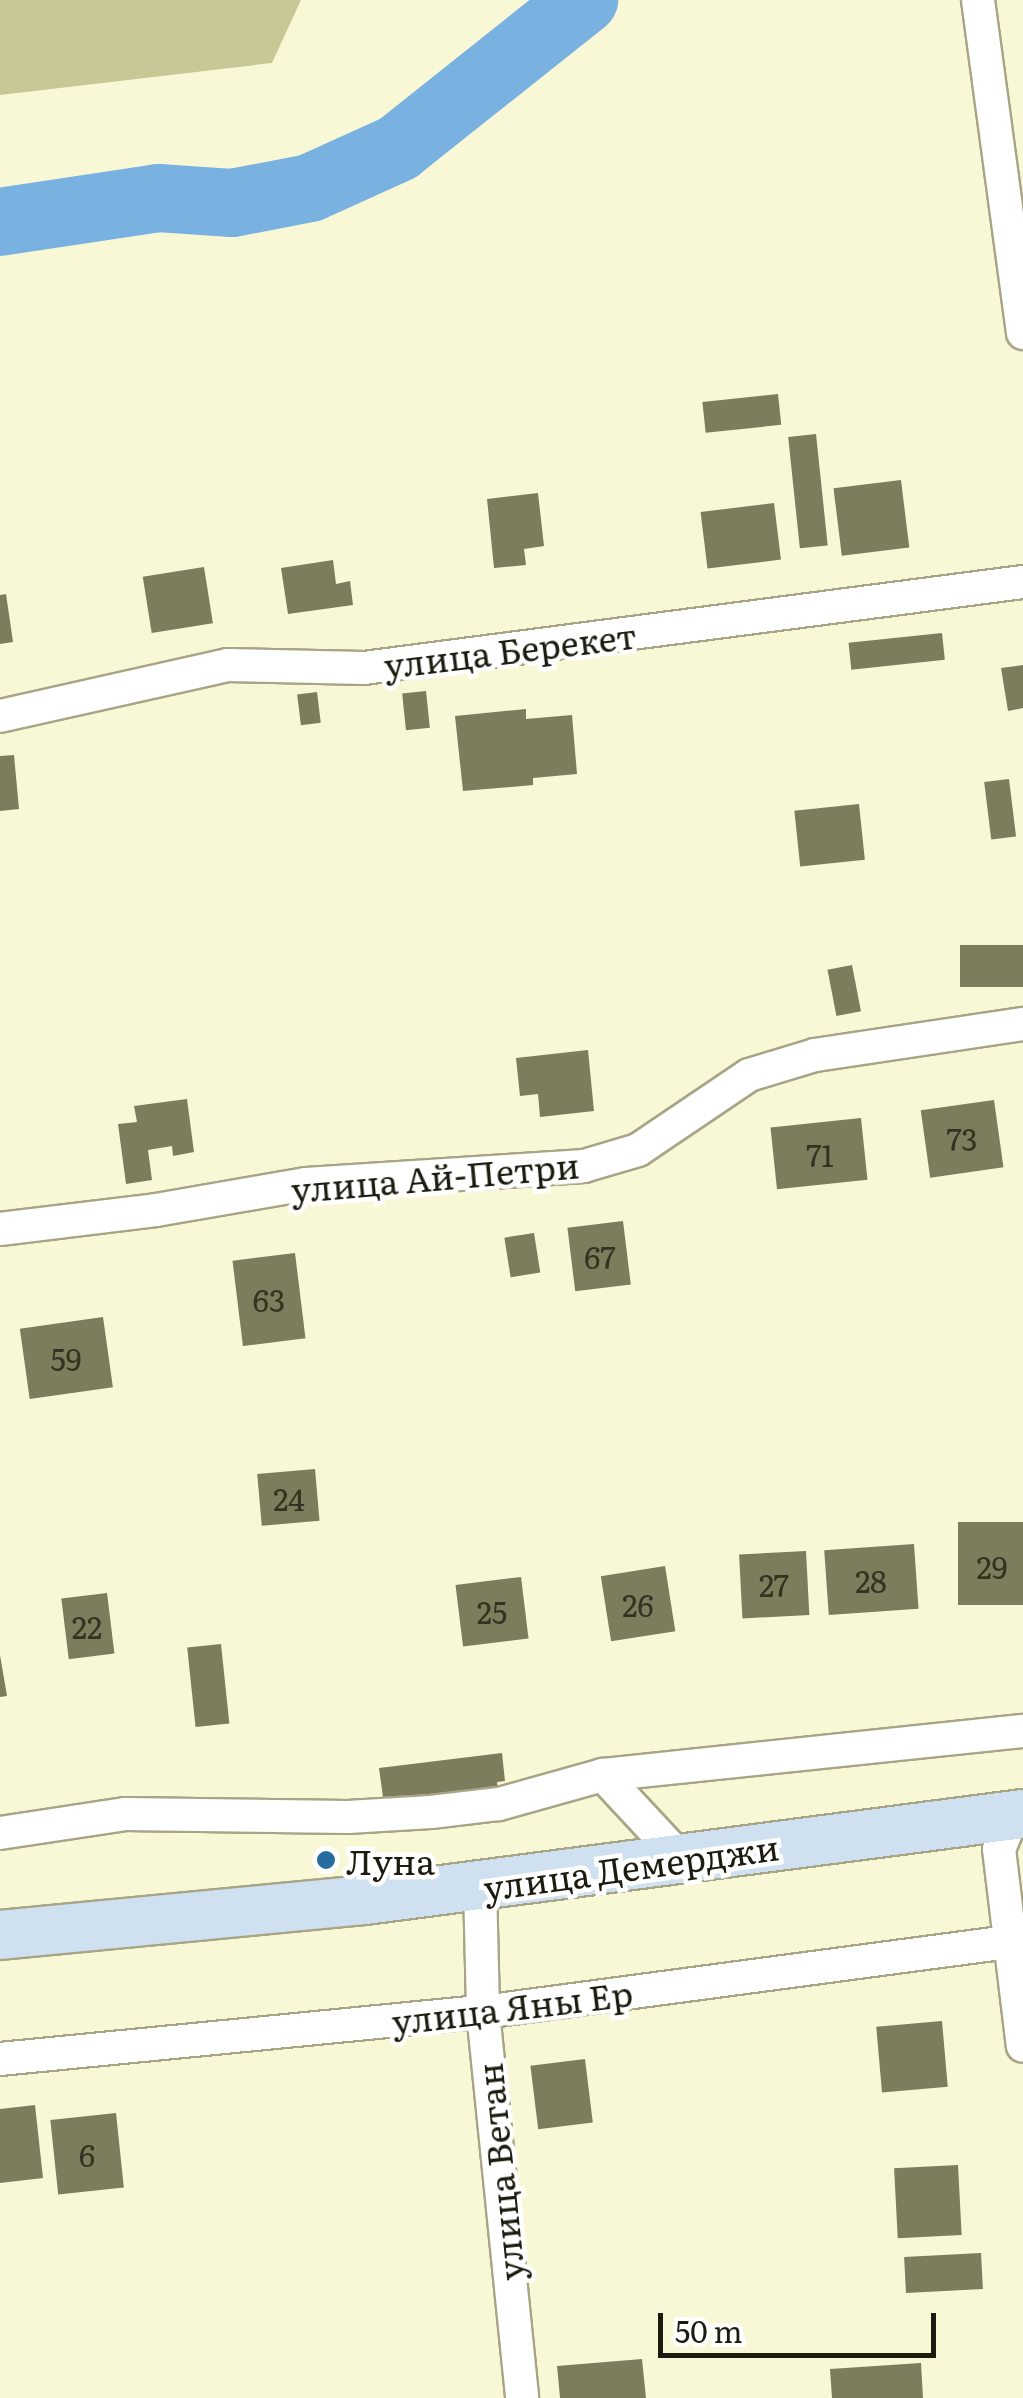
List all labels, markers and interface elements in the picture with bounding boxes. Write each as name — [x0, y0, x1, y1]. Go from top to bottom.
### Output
street label: улица Берекет — [381, 613, 639, 685]
house number: 73 — [946, 1120, 978, 1156]
house number: 71 — [806, 1136, 834, 1172]
street label: улица Ай-Петри — [289, 1142, 581, 1210]
house number: 67 — [584, 1238, 616, 1274]
house number: 63 — [253, 1281, 285, 1317]
house number: 59 — [51, 1340, 81, 1376]
house number: 24 — [273, 1480, 305, 1516]
house number: 29 — [977, 1548, 1007, 1584]
house number: 28 — [855, 1562, 887, 1598]
house number: 27 — [759, 1566, 789, 1602]
house number: 26 — [622, 1586, 654, 1622]
house number: 25 — [477, 1593, 507, 1629]
house number: 22 — [72, 1608, 102, 1644]
street label: улица Демерджи — [480, 1824, 782, 1908]
place label: Луна — [346, 1839, 435, 1881]
marker: Луна — [315, 1849, 337, 1871]
street label: улица Яны Ер — [389, 1970, 635, 2042]
street label: улица Ветан — [467, 2061, 531, 2283]
house number: 6 — [79, 2136, 95, 2172]
scale bar — [663, 2293, 940, 2355]
text: 50 m — [675, 2308, 743, 2352]

